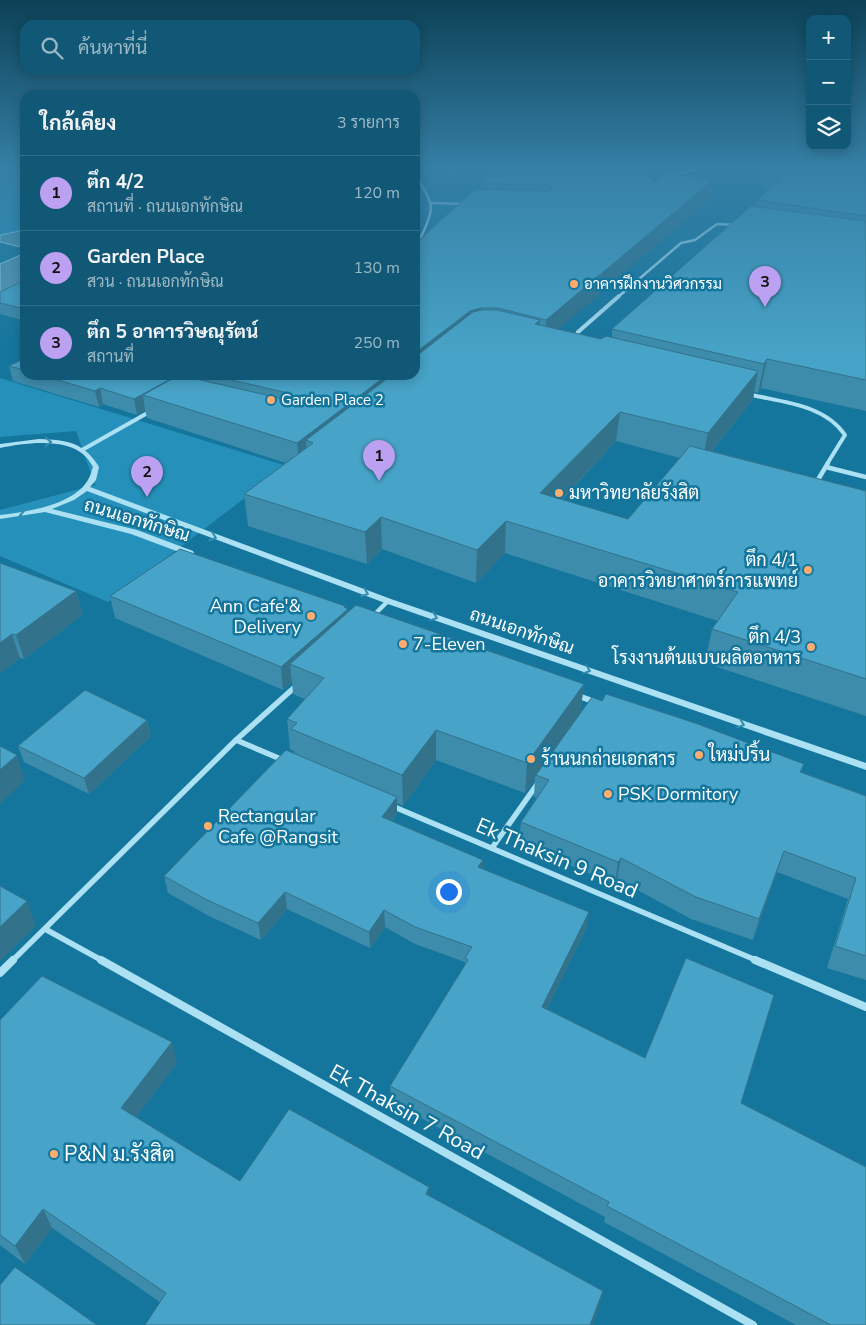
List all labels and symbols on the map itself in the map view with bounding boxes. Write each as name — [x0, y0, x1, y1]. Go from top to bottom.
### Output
pin: 3 — [749, 266, 781, 307]
place label: อาคารฝึกงานวิศวกรรม — [584, 274, 722, 294]
marker: อาคารฝึกงานวิศวกรรม — [568, 278, 580, 290]
place label: Garden Place 2 — [281, 390, 384, 410]
marker: Garden Place 2 — [265, 394, 277, 406]
one-way arrow — [44, 436, 52, 447]
pin: 1 — [363, 440, 395, 481]
pin: 2 — [131, 456, 163, 497]
place label: มหาวิทยาลัยรังสิต — [569, 481, 699, 505]
marker: มหาวิทยาลัยรังสิต — [553, 487, 565, 499]
street label: ถนนเอกทักษิณ — [81, 493, 193, 547]
one-way arrow — [19, 509, 28, 519]
one-way arrow — [208, 531, 217, 541]
place label: ตึก 4/1 อาคารวิทยาศาตร์การแพทย์ — [598, 548, 798, 593]
marker: ตึก 4/1 อาคารวิทยาศาตร์การแพทย์ — [802, 564, 814, 576]
one-way arrow — [361, 587, 369, 597]
place label: Ann Cafe'& Delivery — [210, 594, 302, 639]
street label: ถนนเอกทักษิณ — [466, 602, 578, 660]
marker: Ann Cafe'& Delivery — [305, 610, 317, 622]
one-way arrow — [429, 611, 437, 621]
place label: ตึก 4/3 โรงงานต้นแบบผลิตอาหาร — [611, 625, 801, 670]
place label: 7-Eleven — [413, 632, 486, 656]
marker: 7-Eleven — [397, 638, 409, 650]
marker: ตึก 4/3 โรงงานต้นแบบผลิตอาหาร — [805, 641, 817, 653]
one-way arrow — [582, 665, 591, 675]
one-way arrow — [736, 718, 744, 728]
place label: ใหม่ปริ้น — [707, 740, 770, 767]
place label: ร้านนกถ่ายเอกสาร — [541, 747, 676, 771]
marker: ใหม่ปริ้น — [693, 749, 705, 761]
marker: ร้านนกถ่ายเอกสาร — [525, 753, 537, 765]
place label: PSK Dormitory — [618, 782, 739, 806]
marker: PSK Dormitory — [602, 788, 614, 800]
place label: Rectangular Cafe @Rangsit — [218, 804, 338, 849]
street label: Ek Thaksin 9 Road — [472, 811, 642, 905]
marker: Rectangular Cafe @Rangsit — [202, 820, 214, 832]
your location — [436, 879, 462, 905]
street label: Ek Thaksin 7 Road — [324, 1058, 490, 1166]
place label: P&N ม.รังสิต — [64, 1140, 175, 1168]
marker: P&N ม.รังสิต — [48, 1148, 60, 1160]

